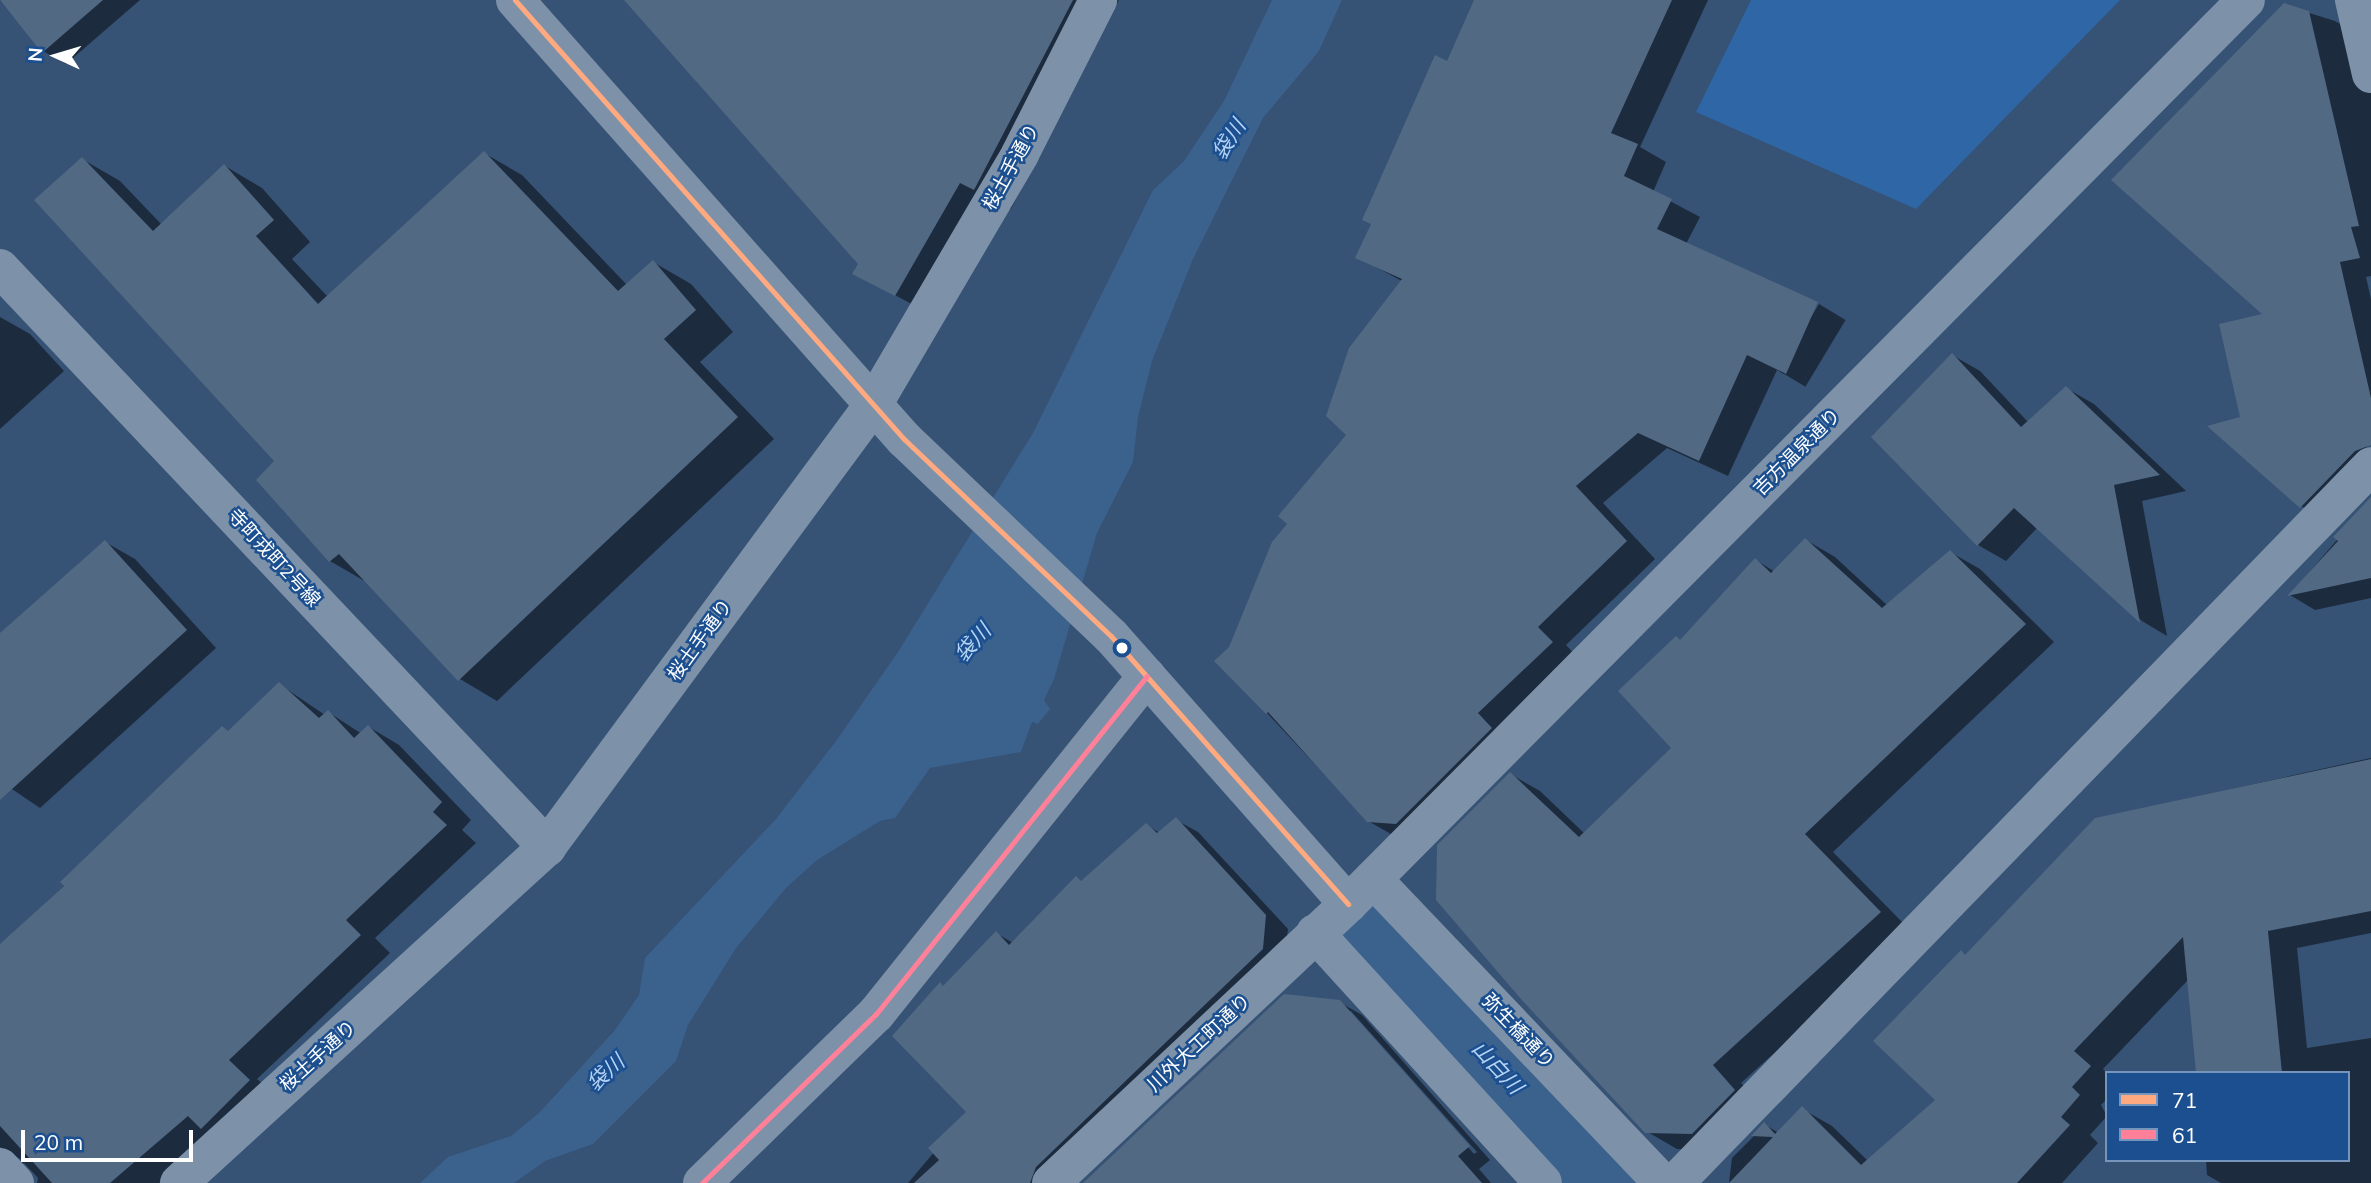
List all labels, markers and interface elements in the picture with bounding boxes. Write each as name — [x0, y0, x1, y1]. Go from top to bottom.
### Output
north arrow — [21, 21, 91, 91]
text: N — [23, 47, 48, 63]
water label: 袋川 — [1206, 115, 1250, 163]
street label: 桜土手通り — [978, 120, 1044, 214]
street label: 吉方温泉通り — [1749, 404, 1845, 500]
street label: 寺町戎町2号線 — [223, 504, 325, 612]
street label: 桜土手通り — [663, 595, 737, 685]
water label: 袋川 — [949, 618, 995, 666]
unlabelled marker — [1115, 641, 1129, 655]
street label: 川外大工町通り — [1143, 989, 1255, 1097]
street label: 弥生橋通り — [1477, 989, 1559, 1073]
street label: 桜土手通り — [275, 1016, 361, 1096]
water label: 山白川 — [1467, 1035, 1529, 1099]
water label: 袋川 — [581, 1049, 629, 1095]
legend — [2105, 1071, 2350, 1162]
text: 71 — [2172, 1087, 2197, 1113]
scale bar — [24, 1116, 196, 1160]
text: 61 — [2172, 1122, 2197, 1148]
text: 20 m — [34, 1129, 83, 1155]

